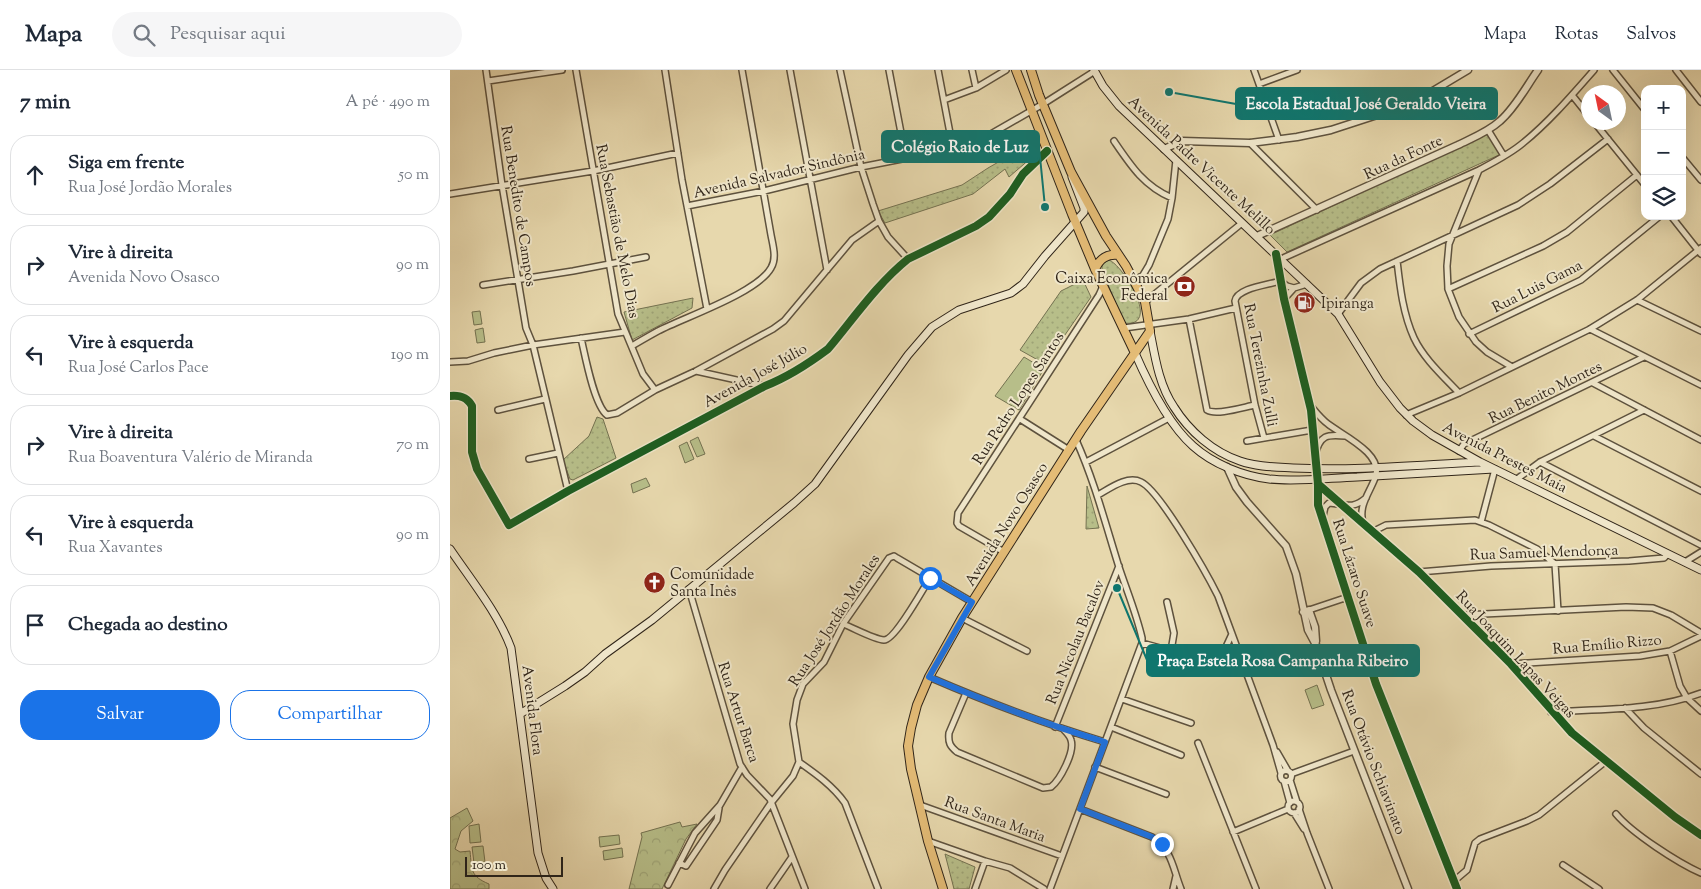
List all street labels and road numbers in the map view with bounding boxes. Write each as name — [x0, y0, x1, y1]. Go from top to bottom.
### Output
street label: Avenida Padre Vicente Melillo — [1122, 92, 1279, 240]
street label: Rua Benedito de Campos — [494, 124, 541, 288]
street label: Rua da Fonte — [1361, 131, 1447, 186]
street label: Rua Sebastião de Melo Dias — [589, 143, 644, 320]
street label: Avenida Salvador Sindônia — [691, 144, 867, 204]
street label: Rua Luis Gama — [1489, 256, 1586, 319]
street label: Rua Terezinha Zulli — [1237, 302, 1282, 429]
street label: Rua Pedro Lopes Santos — [968, 328, 1070, 469]
street label: Avenida José Júlio — [700, 339, 811, 414]
street label: Rua Benito Montes — [1486, 357, 1606, 430]
street label: Avenida Prestes Maia — [1438, 418, 1570, 499]
street label: Avenida Novo Osasco — [961, 459, 1054, 591]
street label: Rua Lázaro Suave — [1326, 516, 1381, 631]
street label: Rua Samuel Mendonça — [1470, 540, 1619, 567]
street label: Rua José Jordão Morales — [785, 551, 886, 691]
street label: Rua Nicolau Bacalov — [1042, 577, 1111, 708]
street label: Rua Joaquim Lapas Veigas — [1450, 587, 1580, 723]
street label: Rua Emílio Rizzo — [1552, 630, 1662, 661]
street label: Rua Artur Barca — [711, 659, 764, 766]
street label: Avenida Flora — [516, 664, 547, 756]
street label: Rua Otávio Schiavinato — [1335, 687, 1410, 838]
street label: Rua Santa Maria — [941, 792, 1048, 848]

